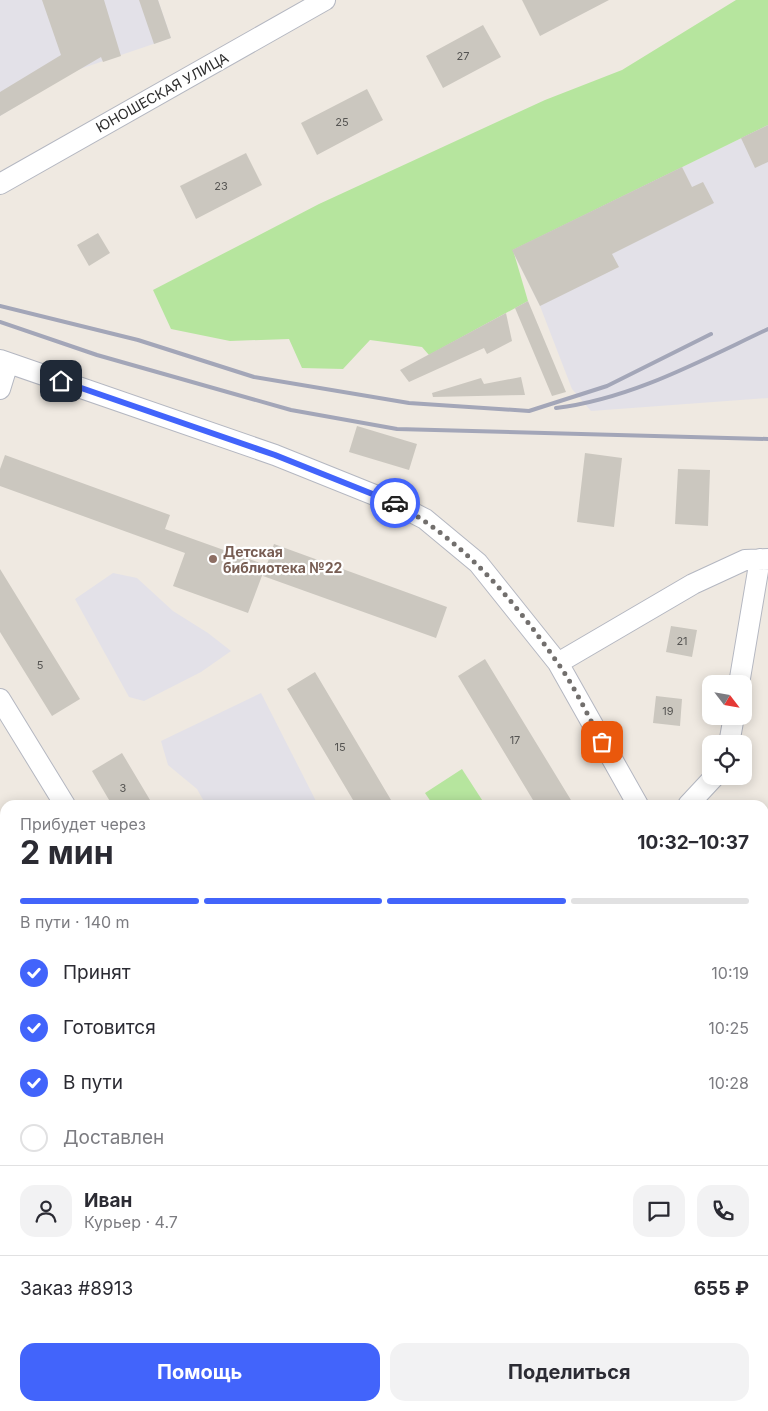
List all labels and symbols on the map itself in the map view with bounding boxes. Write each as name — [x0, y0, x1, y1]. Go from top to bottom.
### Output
street label: ЮНОШЕСКАЯ УЛИЦА — [93, 48, 232, 136]
house number: 27 — [457, 49, 469, 63]
house number: 25 — [335, 115, 349, 129]
house number: 23 — [214, 179, 228, 193]
pin — [40, 360, 82, 402]
courier — [370, 478, 420, 528]
place label: Детская библиотека №22 — [223, 543, 343, 576]
marker: Детская библиотека №22 — [207, 553, 219, 565]
house number: 21 — [676, 634, 688, 648]
house number: 5 — [37, 658, 44, 672]
north arrow — [702, 675, 752, 725]
house number: 19 — [662, 704, 674, 718]
pin — [581, 721, 623, 763]
house number: 17 — [510, 733, 520, 747]
house number: 15 — [334, 740, 346, 754]
house number: 3 — [120, 781, 127, 795]

